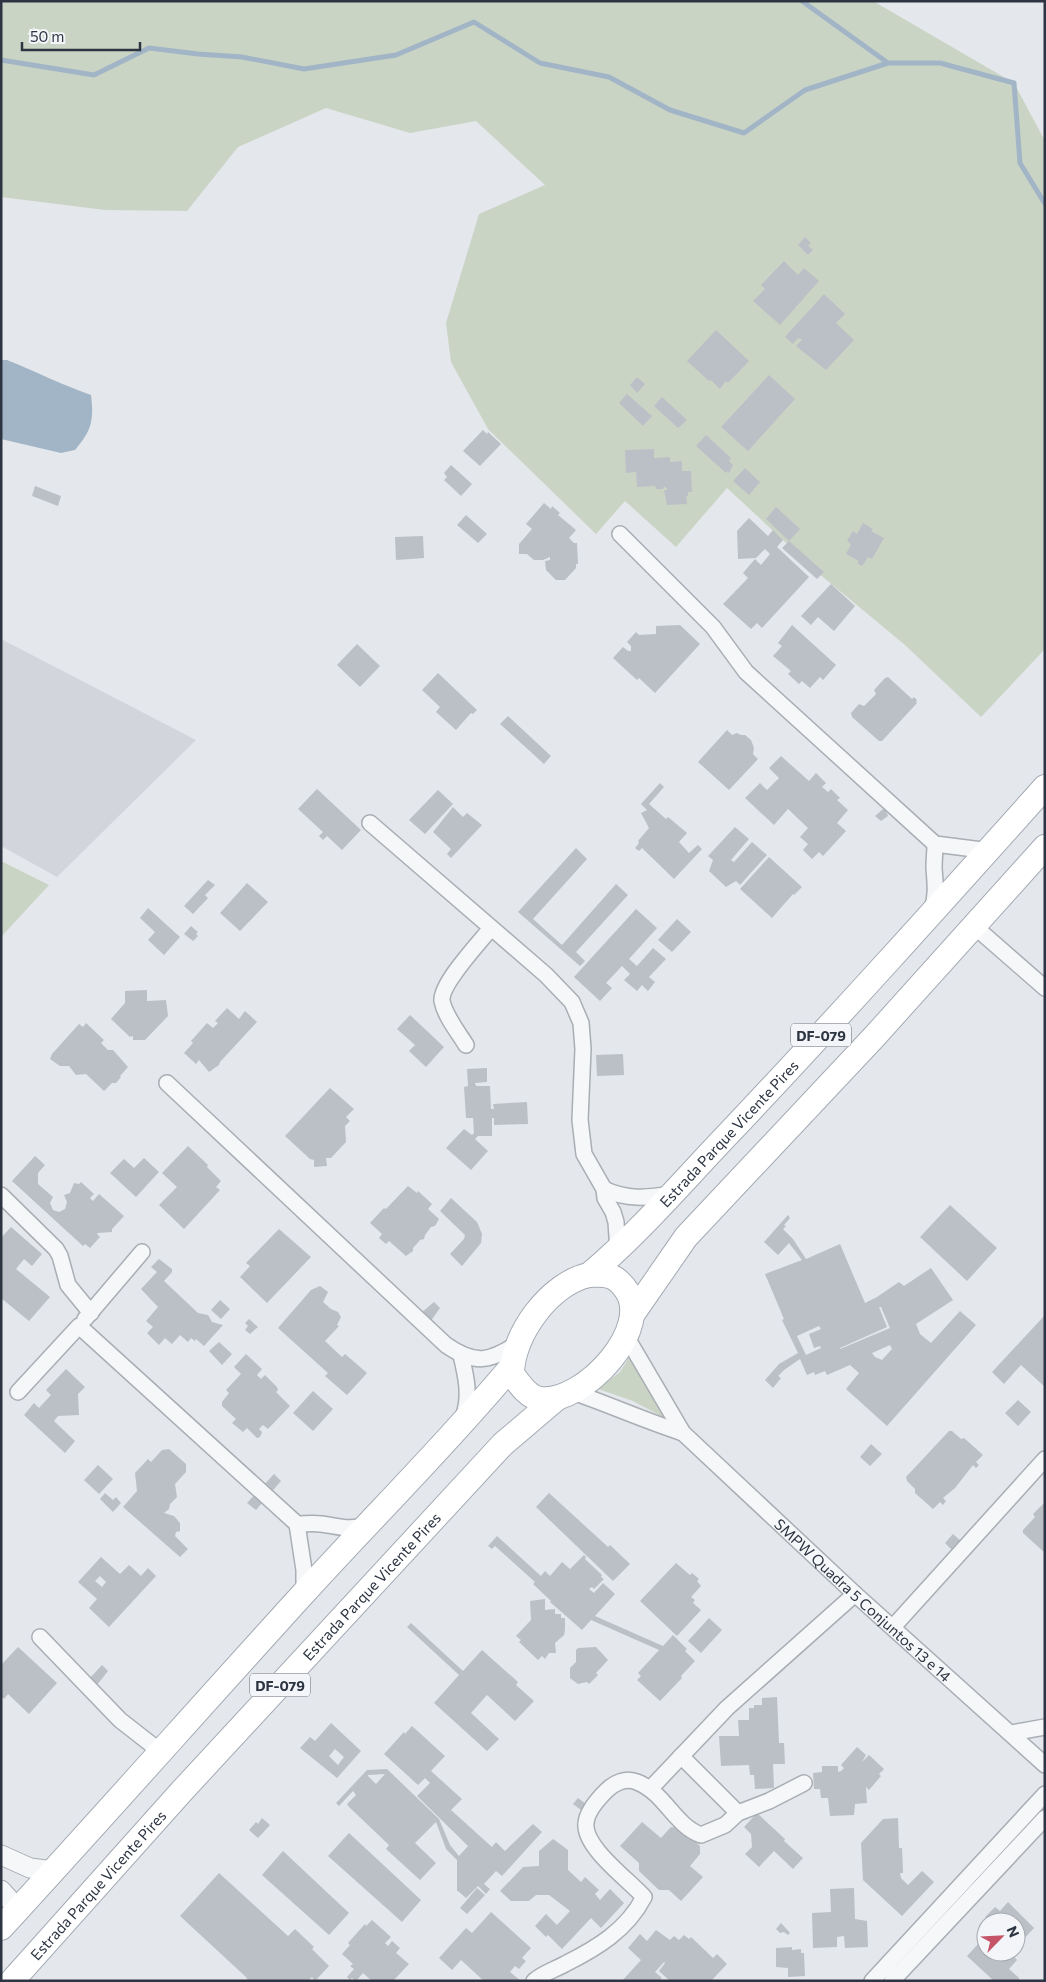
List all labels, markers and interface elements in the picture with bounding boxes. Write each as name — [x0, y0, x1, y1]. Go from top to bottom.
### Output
scale bar — [22, 20, 140, 52]
text: 50 m — [30, 27, 64, 45]
road number: DF-079 — [791, 1024, 851, 1046]
street label: Estrada Parque Vicente Pires — [656, 1056, 802, 1211]
street label: Estrada Parque Vicente Pires — [299, 1508, 444, 1664]
street label: SMPW Quadra 5 Conjuntos 13 e 14 — [771, 1514, 955, 1685]
road number: DF-079 — [250, 1674, 310, 1696]
street label: Estrada Parque Vicente Pires — [26, 1806, 170, 1963]
north arrow — [976, 1912, 1026, 1962]
text: N — [1003, 1923, 1023, 1940]

